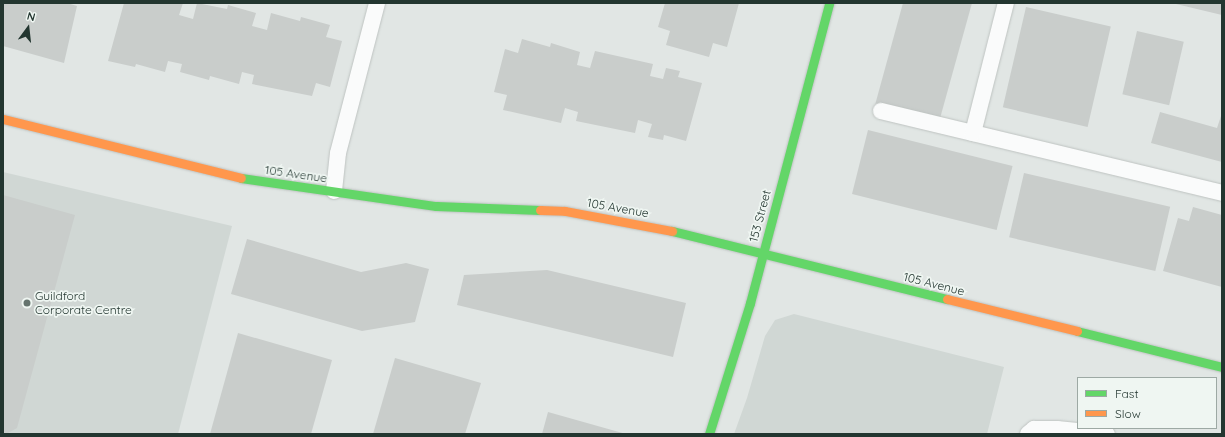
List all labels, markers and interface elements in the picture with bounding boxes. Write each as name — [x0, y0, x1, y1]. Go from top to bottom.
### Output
north arrow — [8, 8, 48, 48]
text: N — [25, 9, 37, 24]
street label: 105 Avenue — [264, 163, 328, 185]
street label: 153 Street — [746, 188, 774, 244]
street label: 105 Avenue — [586, 195, 650, 221]
street label: 105 Avenue — [902, 269, 966, 299]
place label: Guildford Corporate Centre — [35, 289, 132, 317]
marker: Guildford Corporate Centre — [22, 298, 32, 308]
legend — [1077, 377, 1217, 429]
text: Fast — [1115, 386, 1139, 401]
text: Slow — [1115, 406, 1141, 421]

